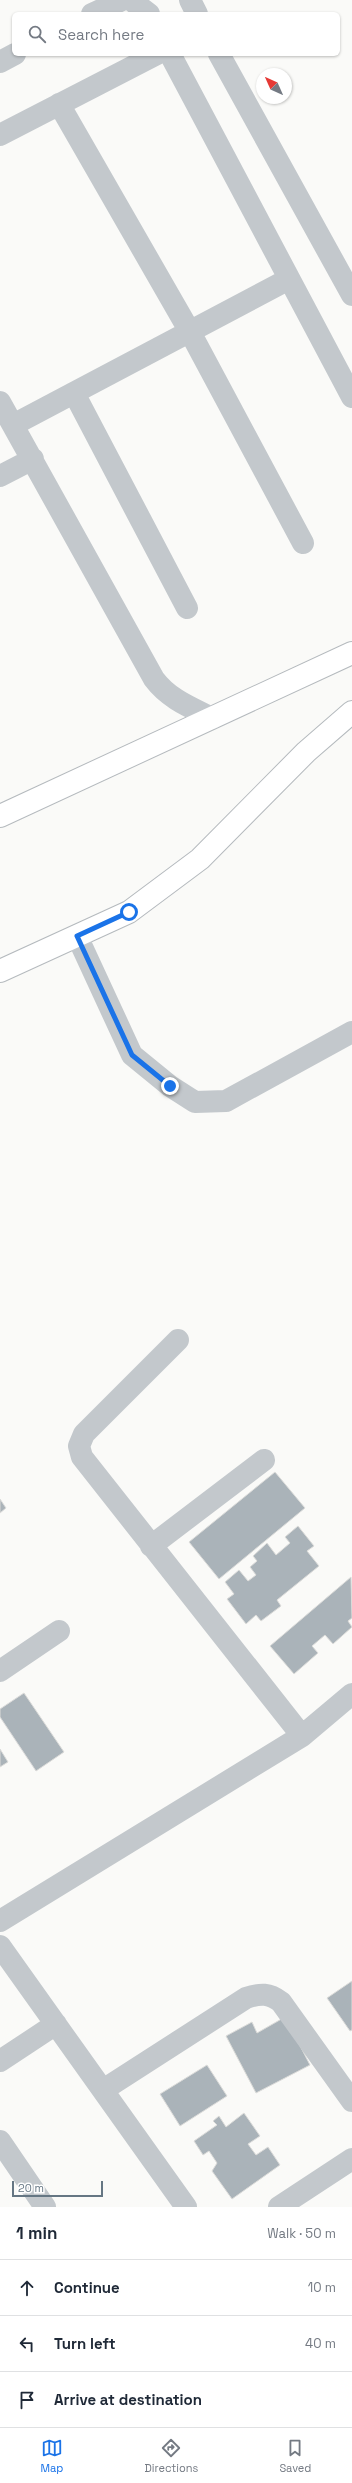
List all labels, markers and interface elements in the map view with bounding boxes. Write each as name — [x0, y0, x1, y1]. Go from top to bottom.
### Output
search box — [12, 12, 340, 56]
icon: search — [26, 23, 48, 45]
text: Search here — [58, 25, 144, 44]
north arrow — [256, 68, 292, 104]
route start — [120, 903, 138, 921]
route end — [161, 1077, 179, 1095]
scale bar — [12, 2179, 103, 2198]
text: 20 m — [18, 2181, 44, 2195]
text: 1 min — [16, 2222, 58, 2244]
text: Walk · 50 m — [267, 2225, 336, 2242]
icon: ahead — [16, 2277, 38, 2299]
text: Continue — [54, 2278, 120, 2297]
text: 10 m — [308, 2279, 336, 2296]
icon: left — [16, 2333, 38, 2355]
text: Turn left — [54, 2334, 116, 2353]
text: 40 m — [305, 2335, 336, 2352]
icon: arrive — [16, 2389, 38, 2411]
text: Arrive at destination — [54, 2390, 202, 2409]
tab: Map — [41, 2437, 63, 2475]
tab: Directions — [144, 2437, 198, 2475]
tab: Saved — [279, 2437, 311, 2475]

